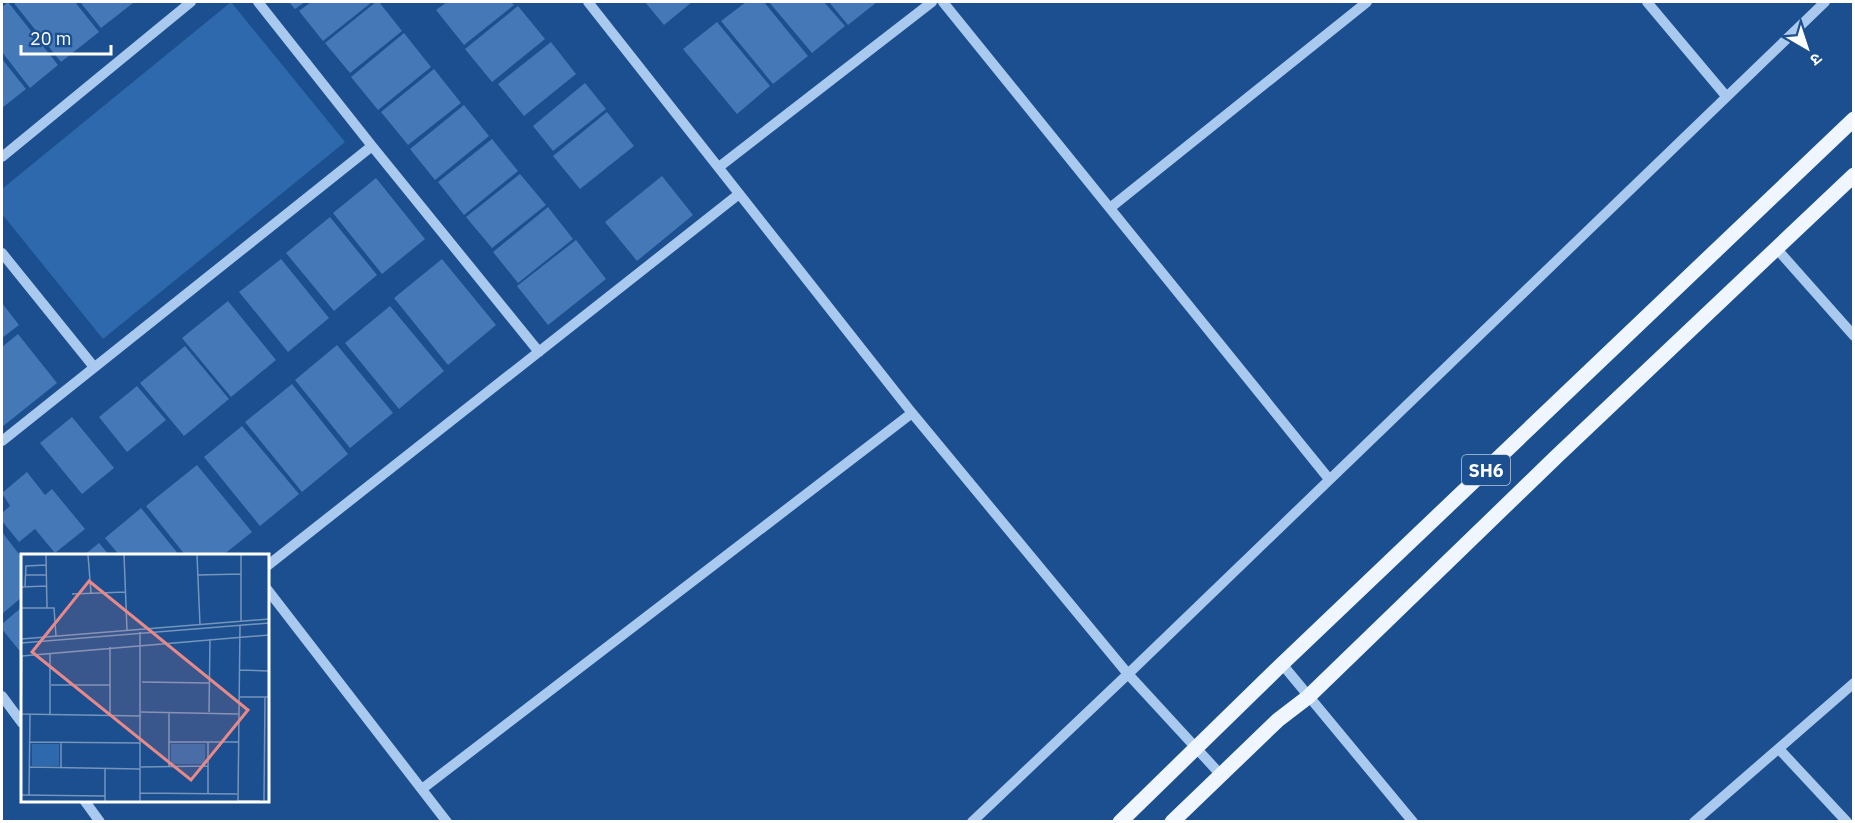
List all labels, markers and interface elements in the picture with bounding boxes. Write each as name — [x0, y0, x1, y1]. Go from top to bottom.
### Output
scale bar — [21, 18, 111, 56]
north arrow — [1777, 18, 1837, 78]
text: 20 m — [30, 27, 72, 50]
text: उ — [1806, 49, 1826, 71]
road number: SH6 — [1462, 455, 1510, 485]
inset map — [21, 554, 268, 802]

